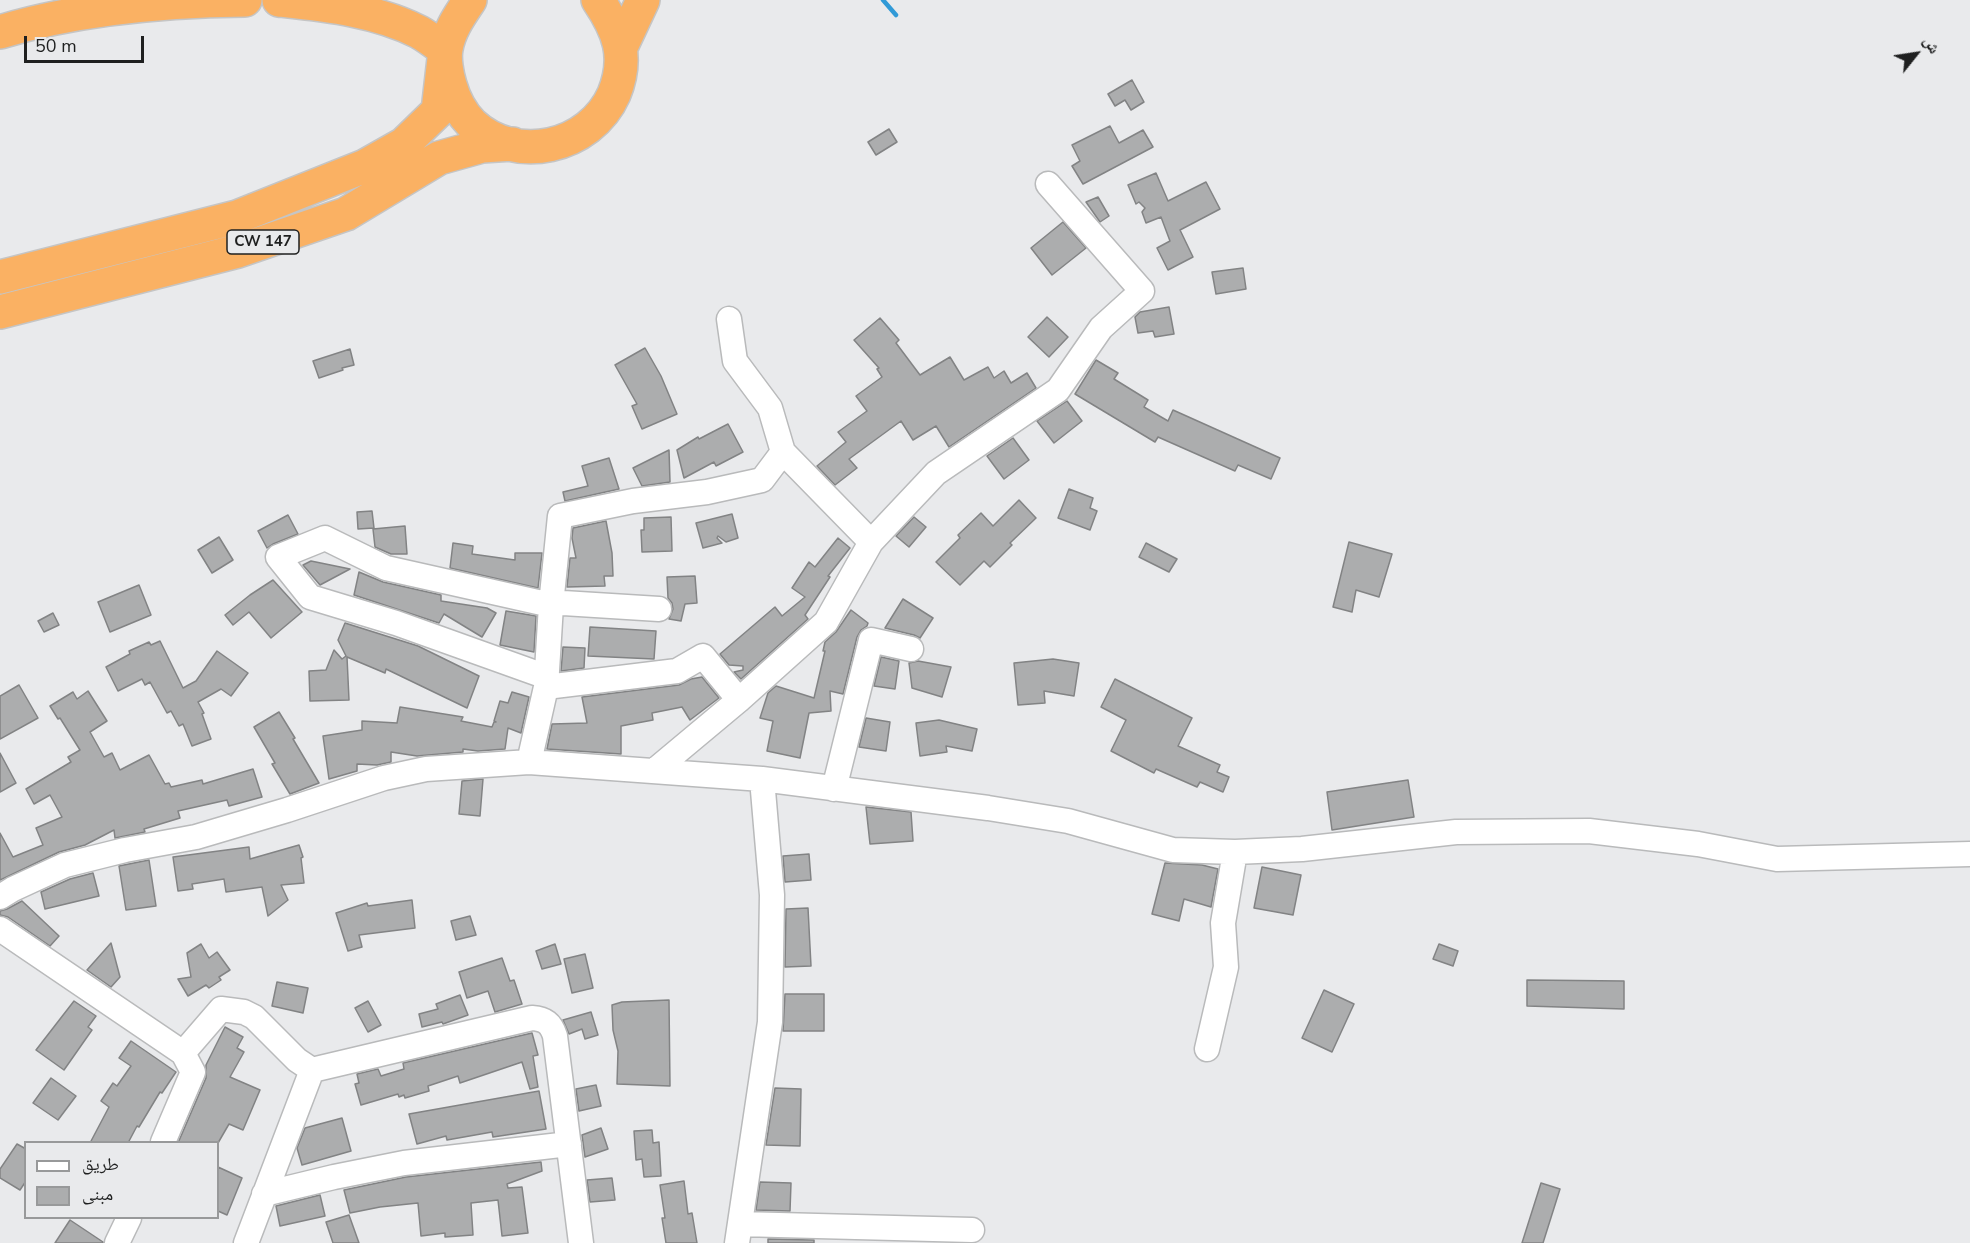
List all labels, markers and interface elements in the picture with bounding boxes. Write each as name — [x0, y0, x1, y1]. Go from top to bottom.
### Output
scale bar — [27, 24, 147, 62]
north arrow — [1886, 24, 1946, 84]
text: ش — [1918, 32, 1945, 58]
text: 50 m — [35, 34, 77, 58]
road number: CW 147 — [227, 230, 299, 254]
legend — [24, 1141, 219, 1219]
text: طريق — [82, 1152, 119, 1176]
text: مبنى — [82, 1182, 113, 1206]

